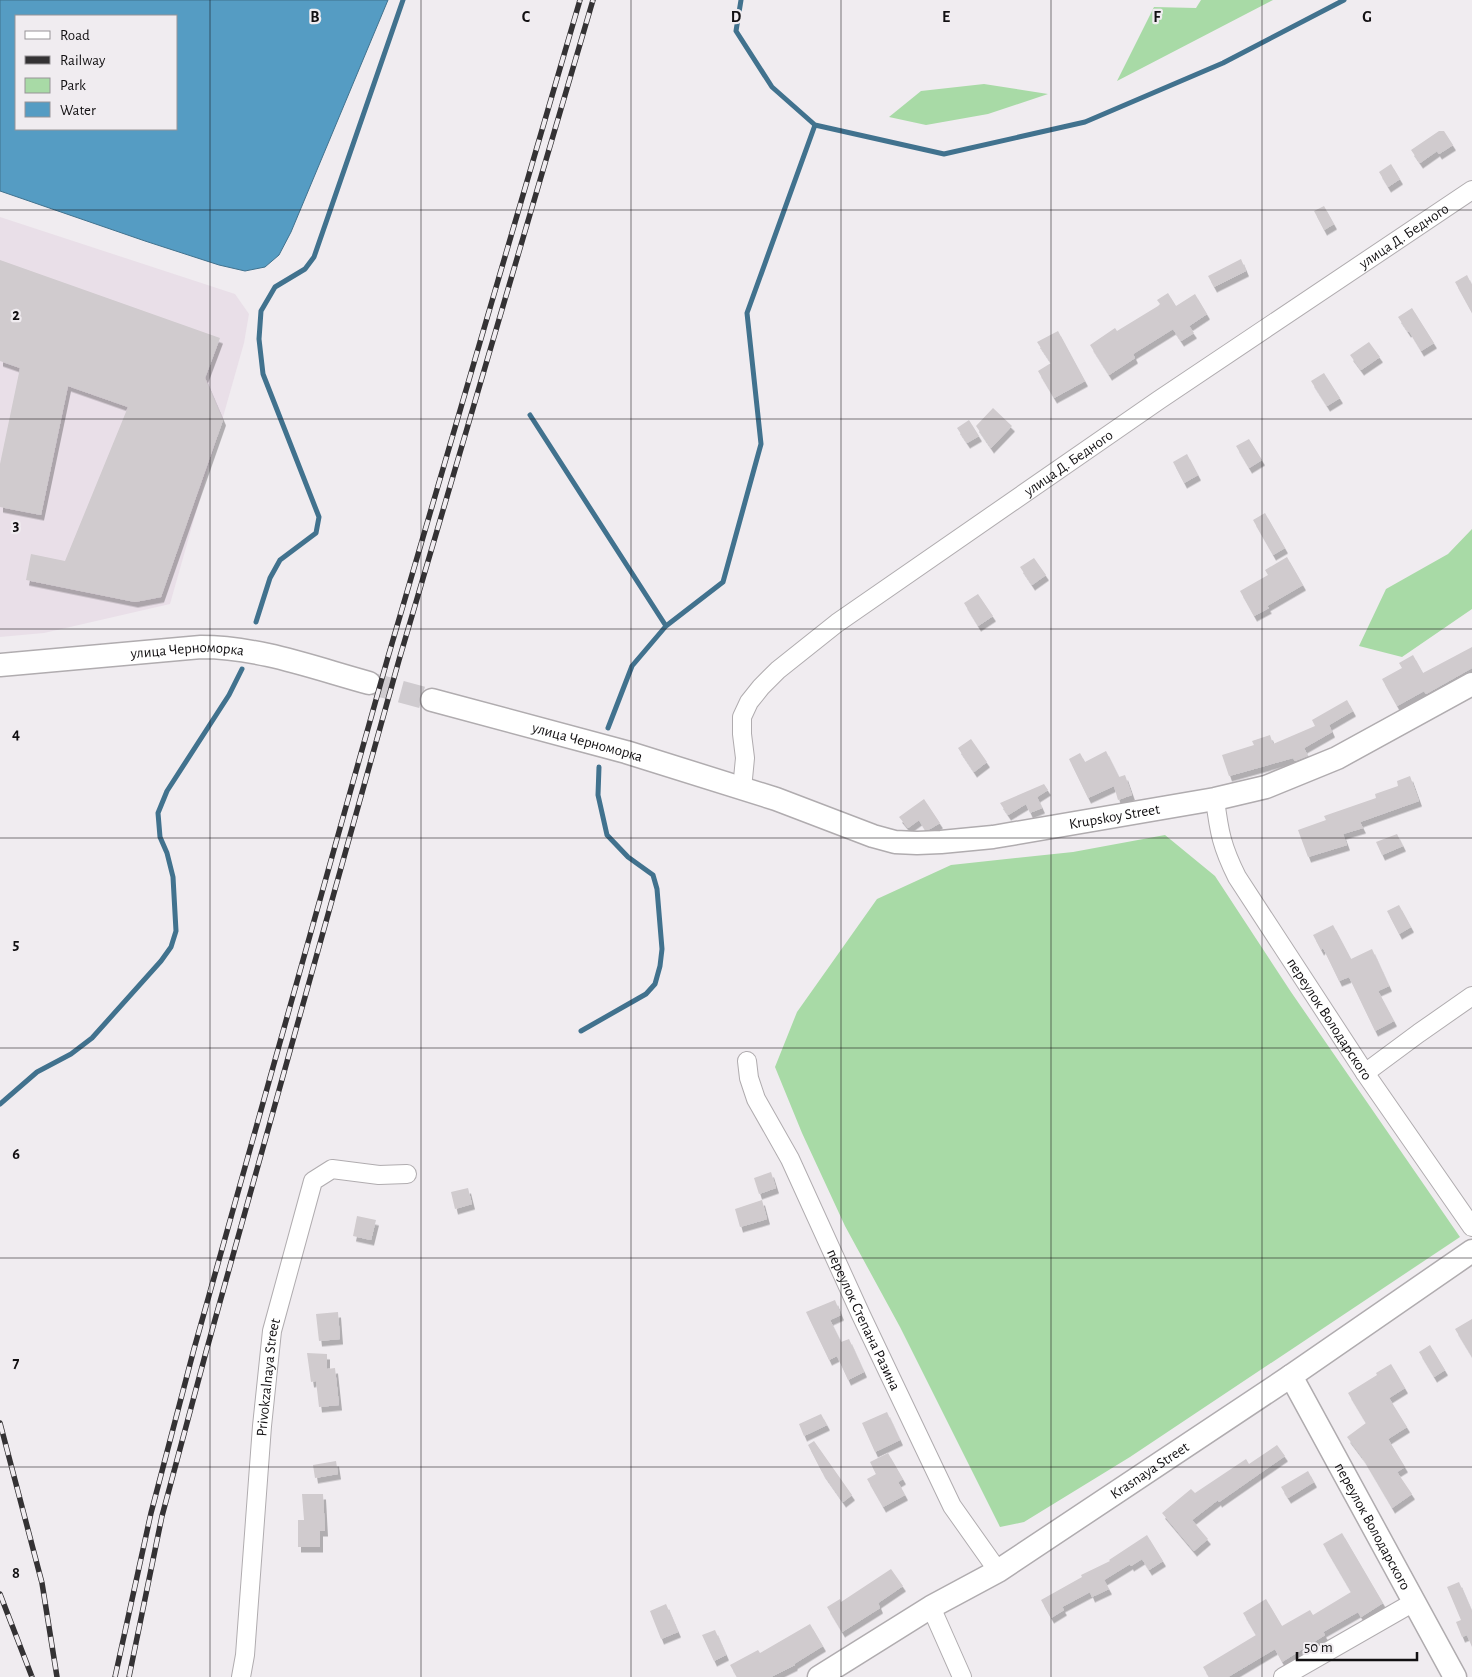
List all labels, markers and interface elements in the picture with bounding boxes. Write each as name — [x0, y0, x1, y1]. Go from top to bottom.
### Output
text: B — [310, 9, 320, 25]
text: C — [522, 9, 531, 25]
text: D — [731, 9, 742, 25]
text: E — [942, 9, 950, 25]
text: F — [1153, 9, 1161, 25]
text: G — [1362, 9, 1372, 25]
legend — [15, 15, 178, 130]
text: Road — [60, 28, 90, 43]
text: Railway — [60, 53, 106, 68]
text: Park — [60, 78, 86, 93]
text: Water — [60, 103, 96, 118]
street label: улица Д. Бедного — [1356, 201, 1451, 272]
text: 2 — [12, 307, 20, 323]
street label: улица Д. Бедного — [1021, 427, 1116, 500]
text: 3 — [13, 517, 20, 533]
street label: улица Черноморка — [129, 640, 245, 661]
street label: улица Черноморка — [530, 720, 644, 765]
text: 4 — [12, 726, 20, 742]
street label: Krupskoy Street — [1068, 802, 1161, 832]
text: 5 — [13, 936, 20, 952]
street label: переулок Володарского — [1284, 955, 1374, 1083]
text: 6 — [12, 1146, 20, 1162]
street label: переулок Степана Разина — [824, 1247, 903, 1393]
street label: Privokzalnaya Street — [254, 1317, 283, 1437]
text: 7 — [13, 1355, 20, 1371]
street label: Krasnaya Street — [1108, 1439, 1192, 1502]
street label: переулок Володарского — [1332, 1460, 1413, 1592]
text: 8 — [12, 1565, 20, 1581]
scale bar — [1297, 1630, 1417, 1662]
text: 50 m — [1304, 1640, 1333, 1655]

